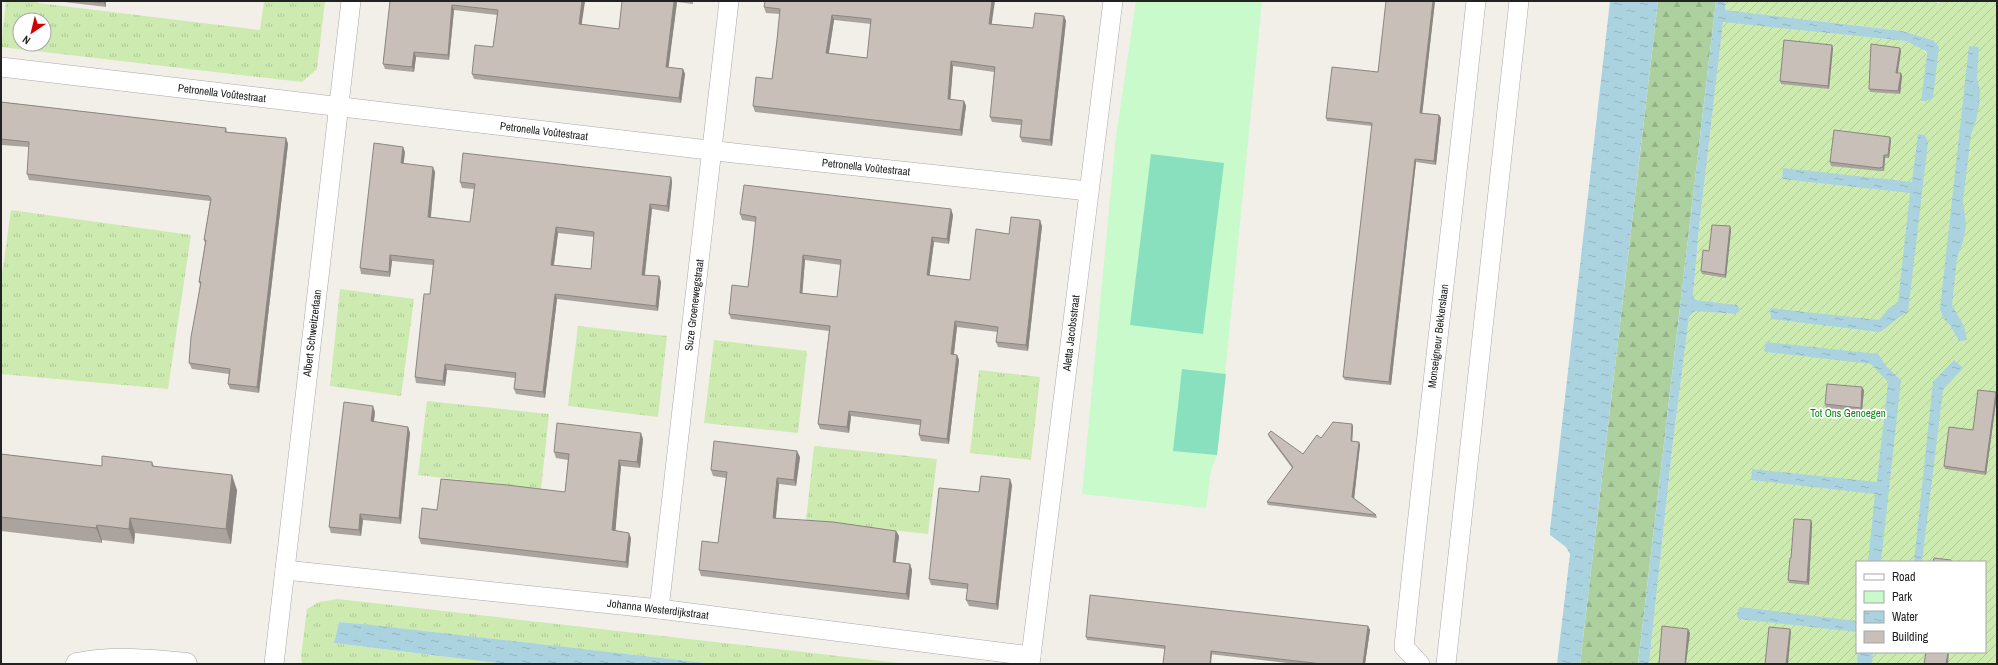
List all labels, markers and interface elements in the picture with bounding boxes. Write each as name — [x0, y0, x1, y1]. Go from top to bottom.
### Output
north arrow — [12, 12, 52, 52]
text: N — [20, 33, 33, 48]
street label: Petronella Voûtestraat — [177, 81, 267, 105]
street label: Petronella Voûtestraat — [499, 119, 589, 143]
street label: Petronella Voûtestraat — [821, 155, 911, 179]
street label: Suze Groenewegstraat — [681, 258, 707, 352]
street label: Monseigneur Bekkerslaan — [1425, 283, 1451, 389]
street label: Albert Schweitzerlaan — [300, 289, 324, 378]
street label: Aletta Jacobsstraat — [1059, 294, 1083, 373]
park label: Tot Ons Genoegen — [1810, 406, 1886, 420]
legend — [1856, 561, 1986, 653]
text: Road — [1892, 569, 1916, 585]
text: Park — [1892, 589, 1912, 605]
street label: Johanna Westerdijkstraat — [606, 596, 710, 622]
text: Water — [1892, 609, 1919, 625]
text: Building — [1892, 629, 1929, 645]

